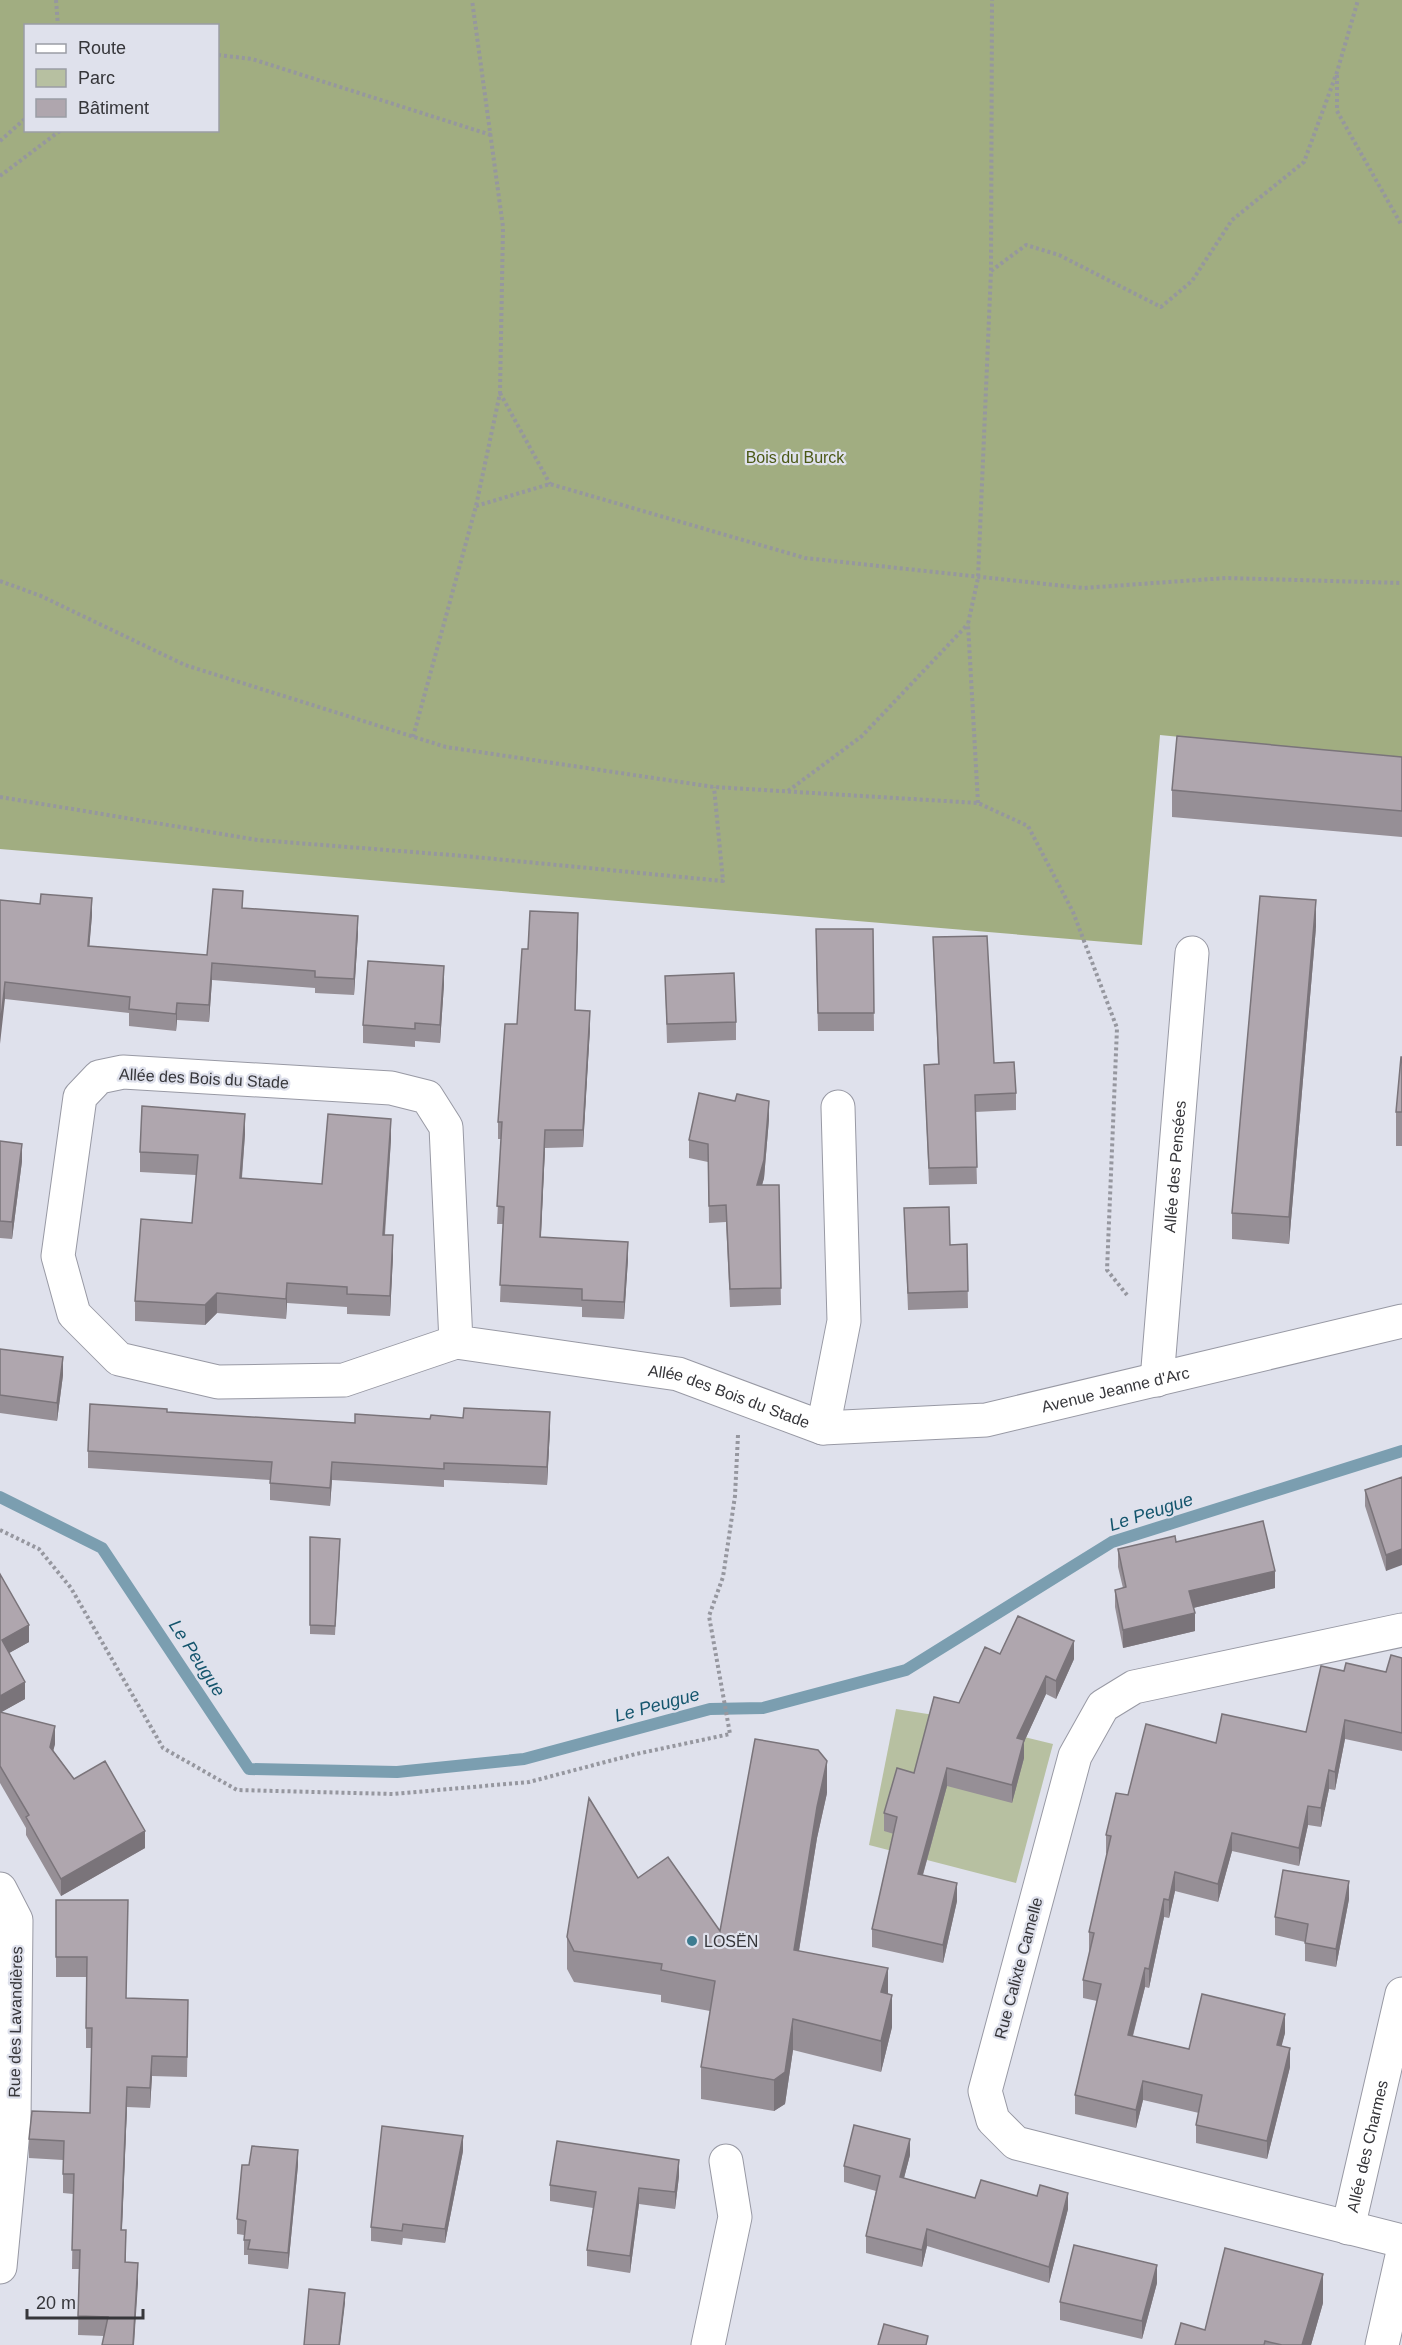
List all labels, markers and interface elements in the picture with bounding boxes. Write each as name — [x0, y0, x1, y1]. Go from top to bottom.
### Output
legend — [24, 24, 219, 132]
text: Route — [78, 38, 126, 58]
text: Parc — [78, 68, 115, 88]
text: Bâtiment — [78, 98, 149, 118]
park label: Bois du Burck — [746, 449, 845, 466]
street label: Allée des Bois du Stade — [119, 1066, 289, 1091]
street label: Allée des Pensées — [1161, 1100, 1189, 1234]
street label: Allée des Bois du Stade — [647, 1362, 812, 1431]
street label: Avenue Jeanne d'Arc — [1040, 1364, 1191, 1416]
water label: Le Peugue — [1106, 1489, 1196, 1535]
water label: Le Peugue — [165, 1616, 229, 1700]
water label: Le Peugue — [612, 1684, 702, 1726]
street label: Rue Calixte Camelle — [991, 1895, 1046, 2041]
place label: LOSËN — [704, 1933, 758, 1950]
marker: LOSËN — [685, 1934, 699, 1948]
street label: Rue des Lavandières — [6, 1946, 25, 2098]
street label: Allée des Charmes — [1344, 2078, 1391, 2214]
scale bar — [27, 2282, 142, 2320]
text: 20 m — [36, 2293, 76, 2313]

